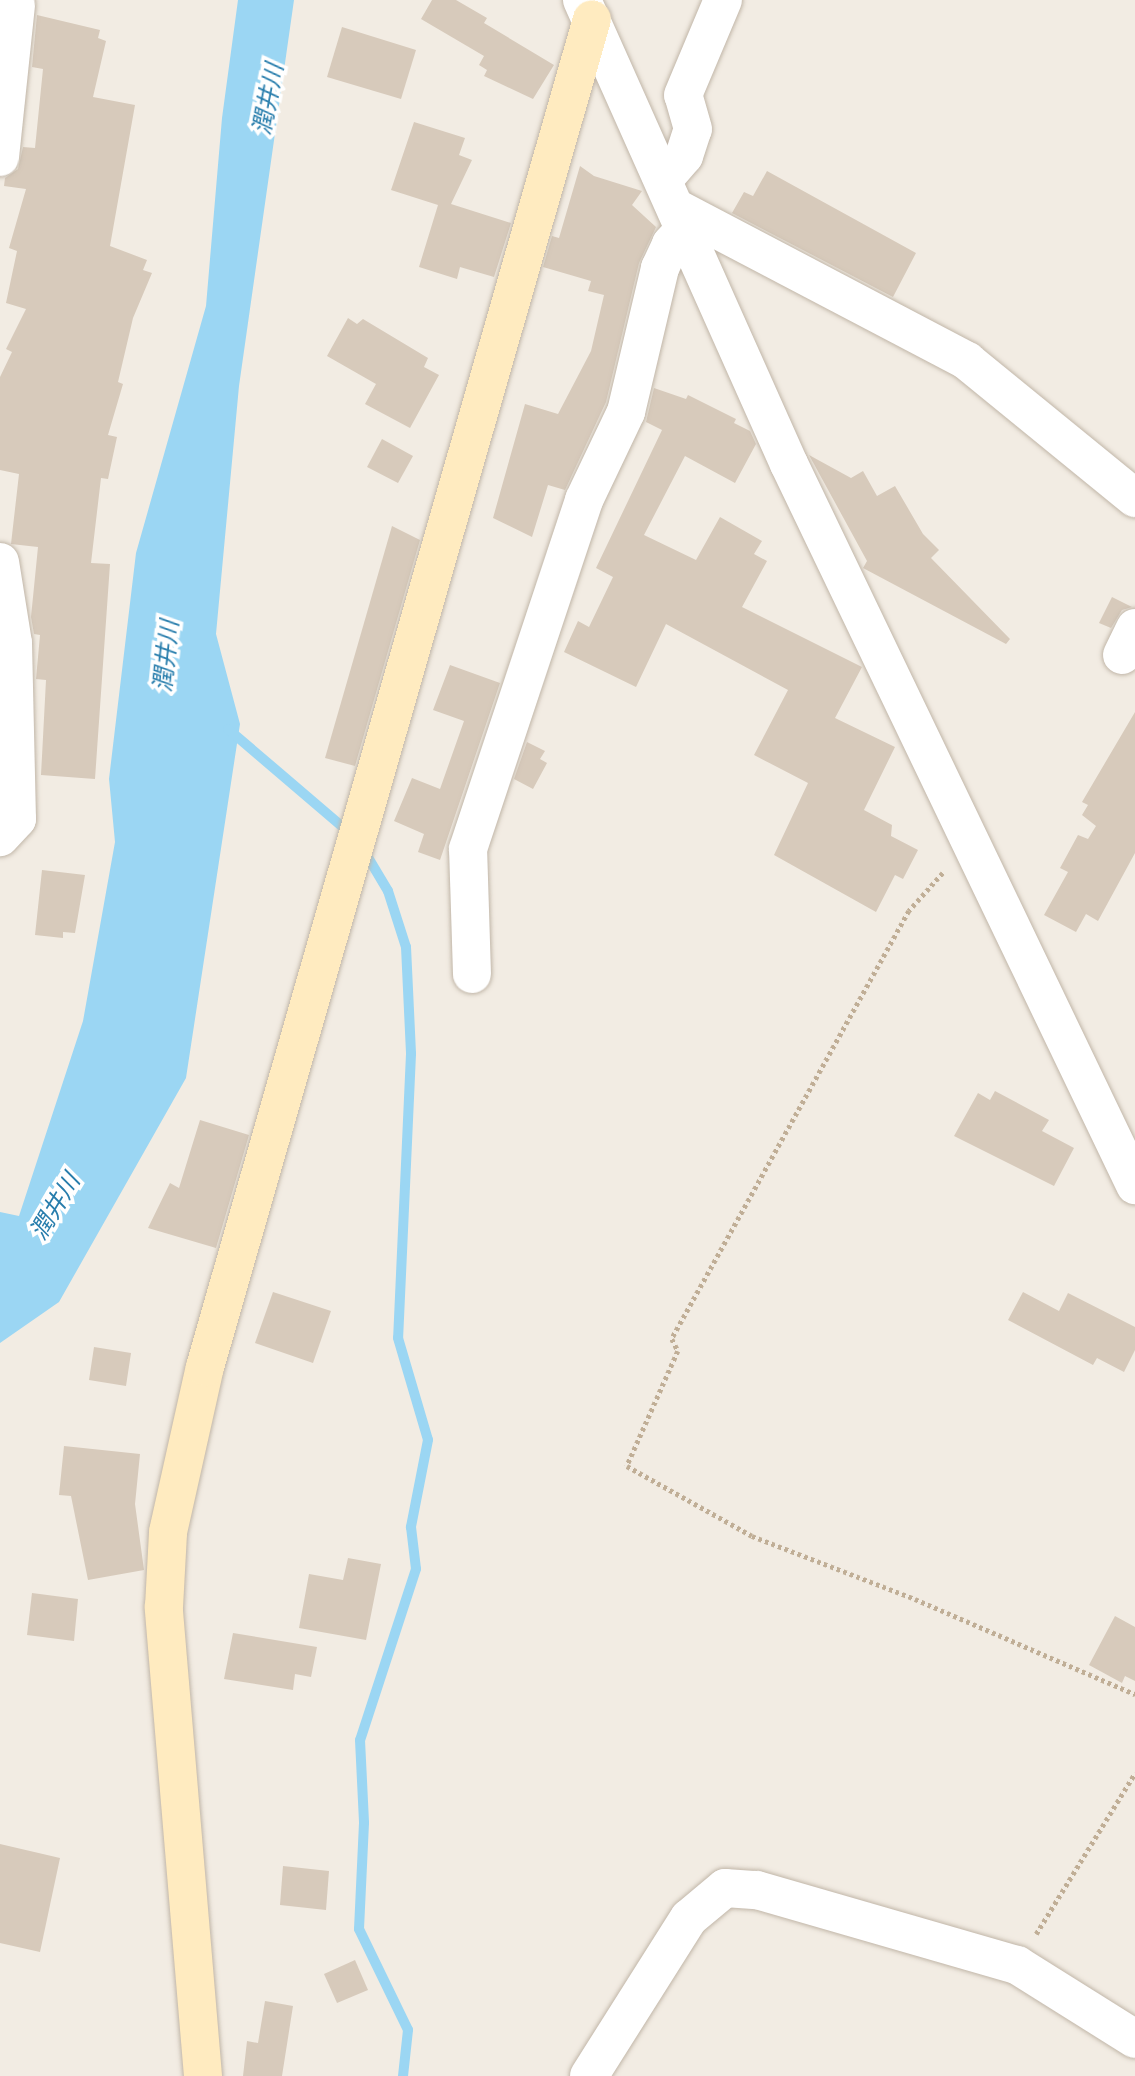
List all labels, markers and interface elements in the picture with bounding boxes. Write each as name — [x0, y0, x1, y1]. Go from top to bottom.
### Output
water label: 潤井川 — [246, 61, 288, 137]
water label: 潤井川 — [147, 619, 183, 693]
water label: 潤井川 — [23, 1168, 85, 1244]

